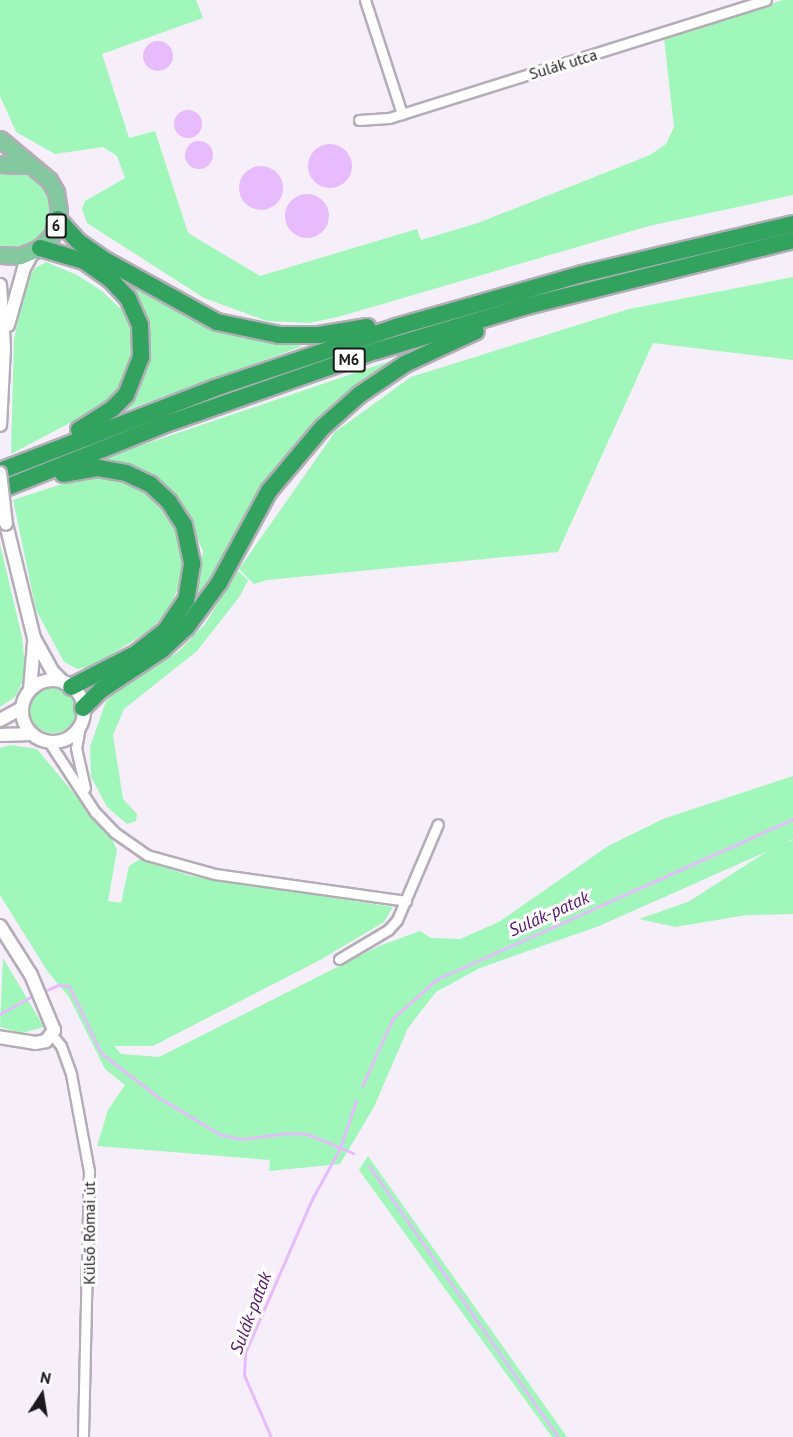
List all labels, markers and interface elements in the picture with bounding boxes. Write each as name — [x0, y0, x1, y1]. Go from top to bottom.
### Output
street label: Sulák utca — [526, 44, 600, 84]
road number: 6 — [46, 214, 66, 238]
road number: M6 — [332, 348, 366, 372]
water label: Sulák-patak — [505, 887, 593, 941]
street label: Külső Római út — [79, 1181, 99, 1285]
water label: Sulák-patak — [226, 1269, 276, 1357]
north arrow — [12, 1365, 72, 1425]
text: N — [39, 1367, 53, 1388]

